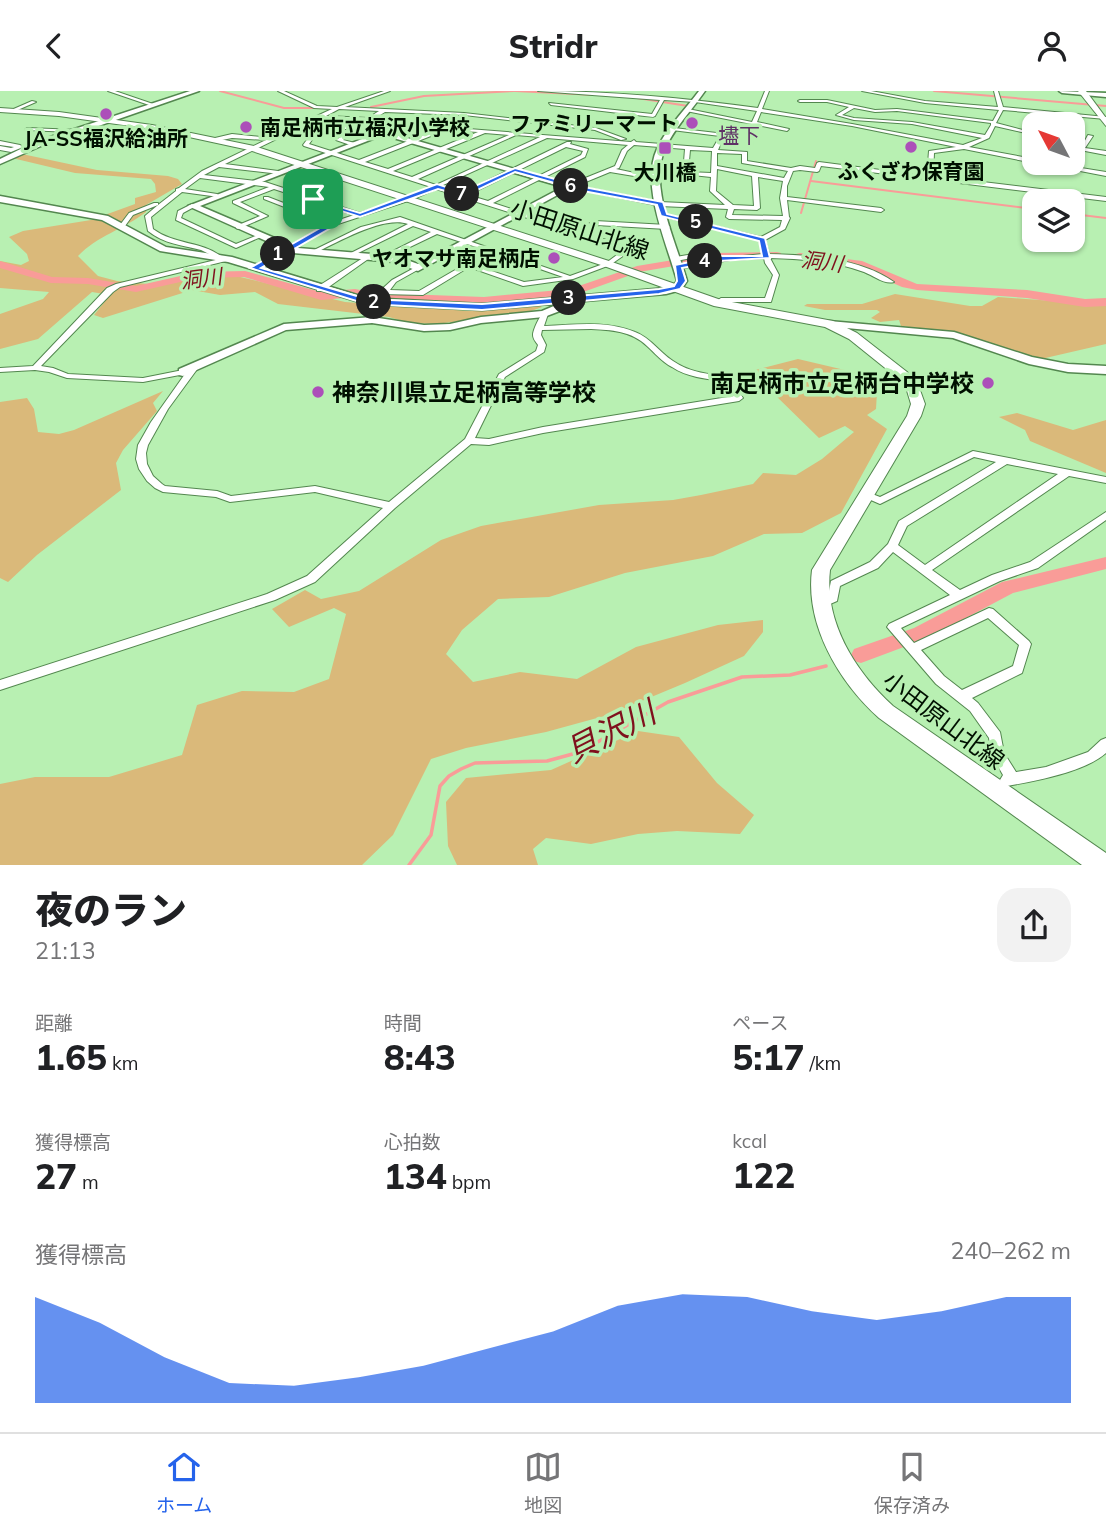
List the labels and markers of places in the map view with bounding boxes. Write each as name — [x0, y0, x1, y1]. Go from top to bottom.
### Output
marker: JA-SS福沢給油所 — [98, 106, 114, 122]
place label: ファミリーマート — [510, 110, 678, 136]
place label: 南足柄市立福沢小学校 — [260, 114, 470, 140]
marker: ファミリーマート — [684, 115, 700, 131]
marker: 南足柄市立福沢小学校 — [238, 119, 254, 135]
place label: JA-SS福沢給油所 — [24, 125, 188, 151]
marker: ふくざわ保育園 — [903, 139, 919, 155]
marker: 大川橋 — [657, 140, 673, 156]
place label: ふくざわ保育園 — [838, 158, 985, 184]
place label: 大川橋 — [634, 159, 697, 185]
pin — [283, 169, 343, 229]
pin: 6 — [554, 169, 588, 203]
pin: 7 — [444, 177, 480, 211]
pin: 5 — [678, 205, 714, 239]
pin: 1 — [260, 237, 296, 271]
pin: 4 — [688, 243, 722, 279]
place label: ヤオマサ南足柄店 — [372, 245, 540, 271]
marker: ヤオマサ南足柄店 — [546, 250, 562, 266]
pin: 3 — [552, 281, 586, 315]
pin: 2 — [356, 285, 392, 319]
place label: 南足柄市立足柄台中学校 — [710, 368, 974, 398]
marker: 南足柄市立足柄台中学校 — [980, 375, 996, 391]
place label: 神奈川県立足柄高等学校 — [332, 377, 596, 407]
marker: 神奈川県立足柄高等学校 — [310, 384, 326, 400]

